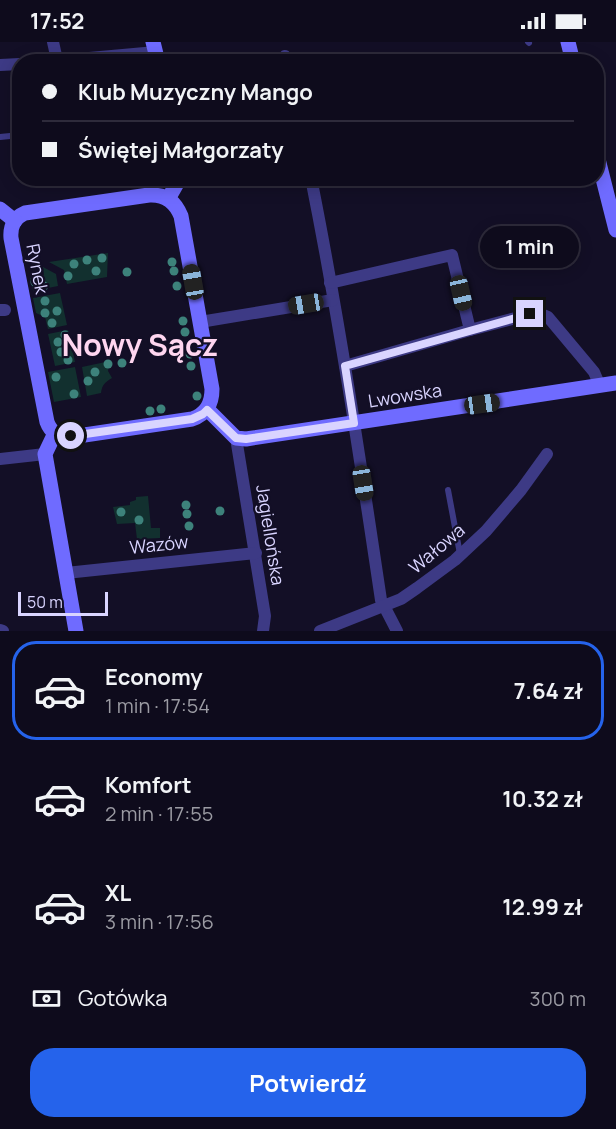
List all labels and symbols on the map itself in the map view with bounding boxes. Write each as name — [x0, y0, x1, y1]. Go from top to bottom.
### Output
callout: 1 min — [480, 227, 580, 269]
street label: Rynek — [21, 242, 55, 297]
car — [181, 263, 205, 301]
car — [448, 273, 474, 313]
car — [287, 292, 325, 316]
route end — [516, 300, 543, 327]
district label: Nowy Sącz — [62, 324, 218, 365]
street label: Lwowska — [366, 377, 443, 413]
car — [463, 393, 501, 415]
route start — [57, 422, 84, 449]
car — [351, 464, 375, 502]
street label: Jagiellońska — [251, 483, 291, 587]
street label: Wałowa — [403, 518, 469, 579]
street label: Wazów — [128, 529, 190, 559]
scale bar — [18, 589, 108, 616]

